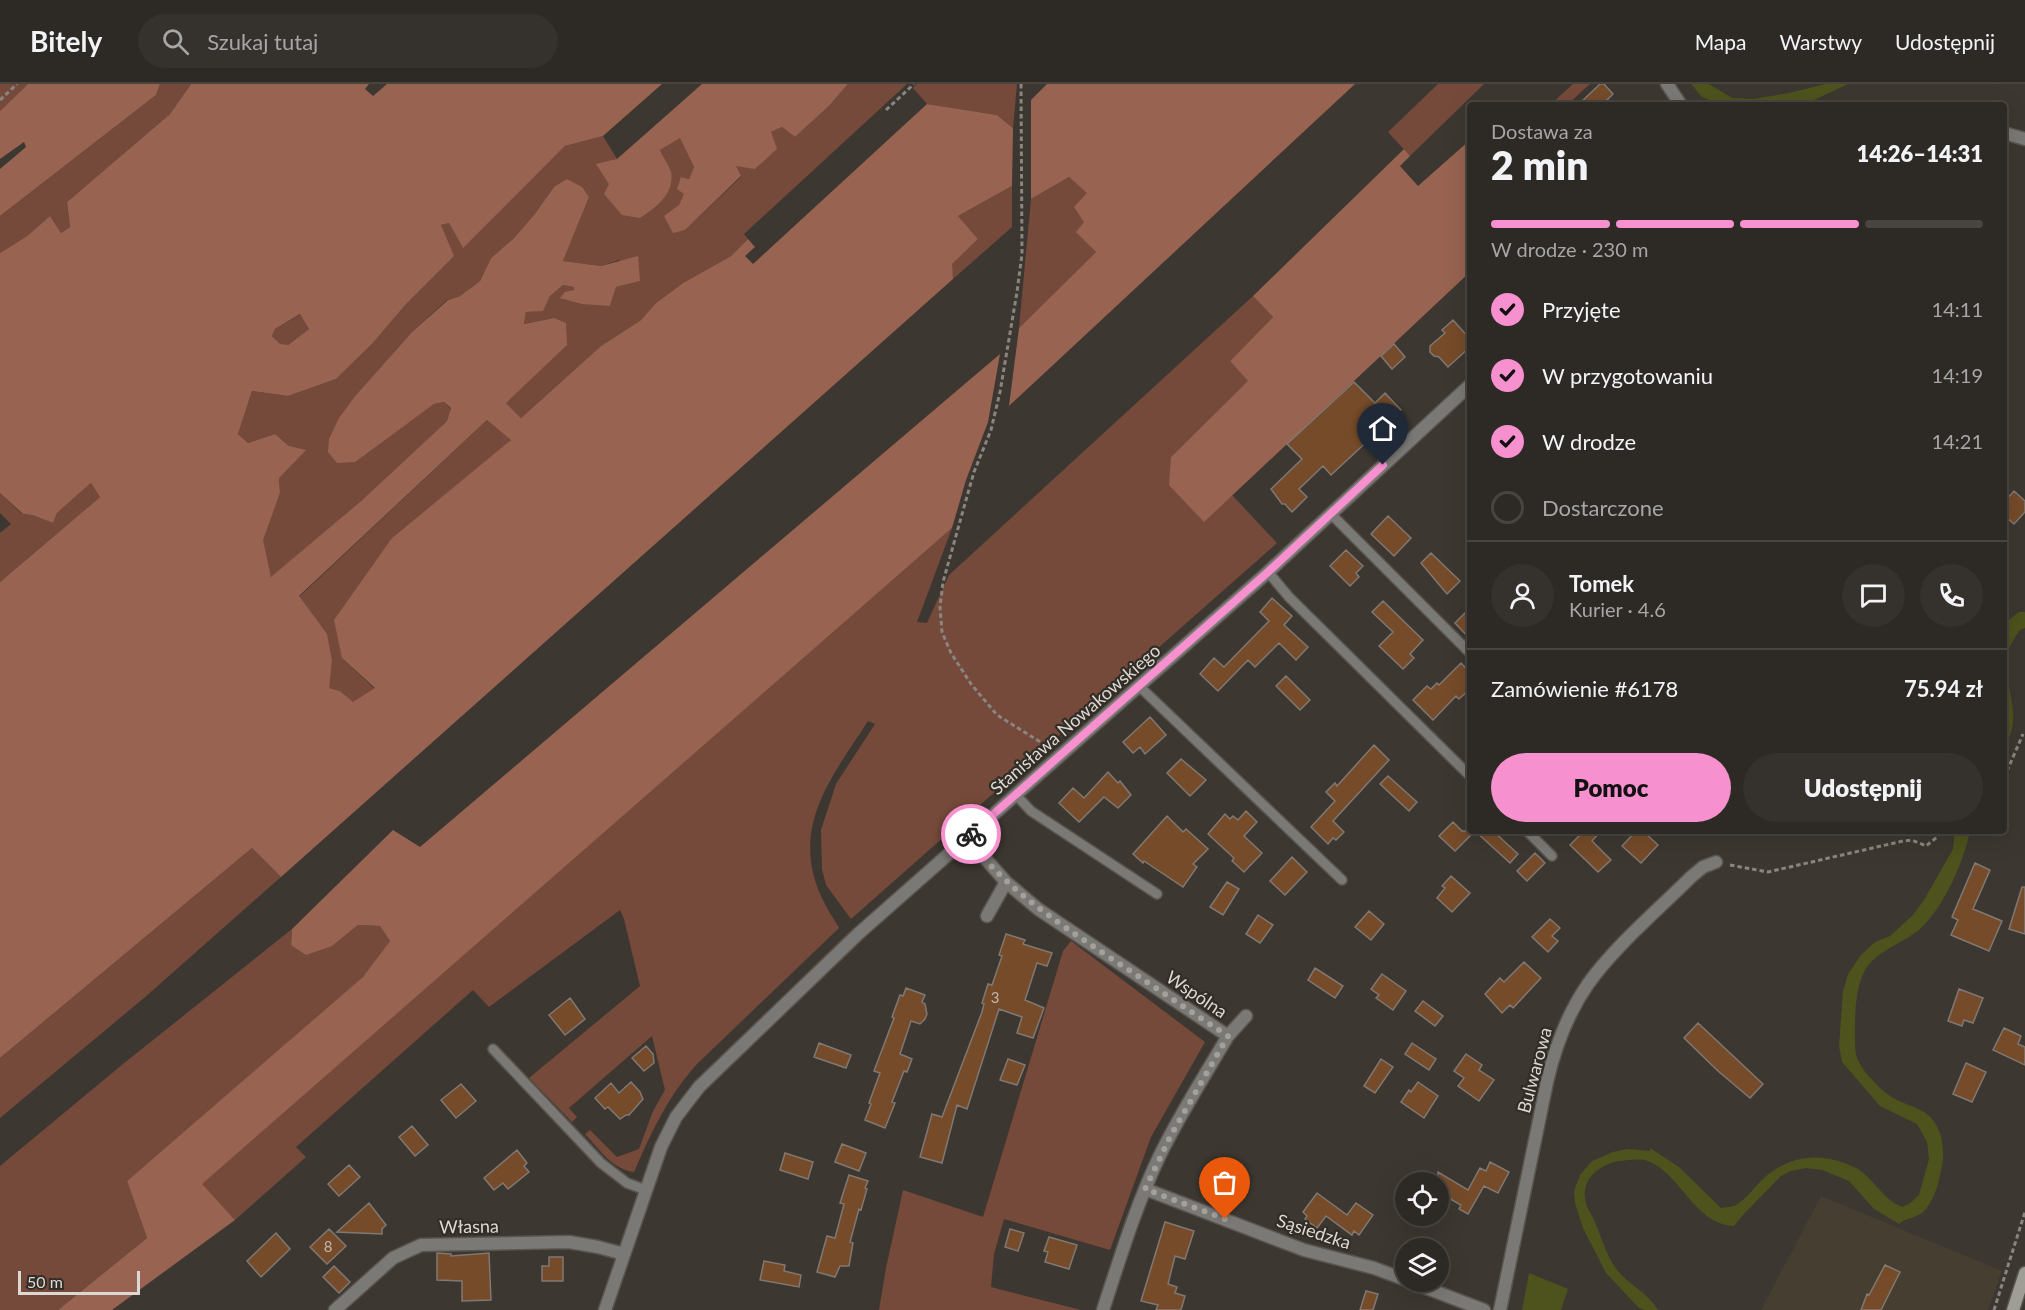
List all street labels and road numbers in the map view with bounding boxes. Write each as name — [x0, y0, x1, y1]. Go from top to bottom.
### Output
street label: Stanisława Nowakowskiego — [985, 639, 1165, 799]
street label: Wspólna — [1162, 966, 1232, 1022]
street label: Bulwarowa — [1512, 1025, 1556, 1115]
street label: Sąsiedzka — [1274, 1209, 1354, 1253]
street label: Własna — [439, 1214, 499, 1238]

